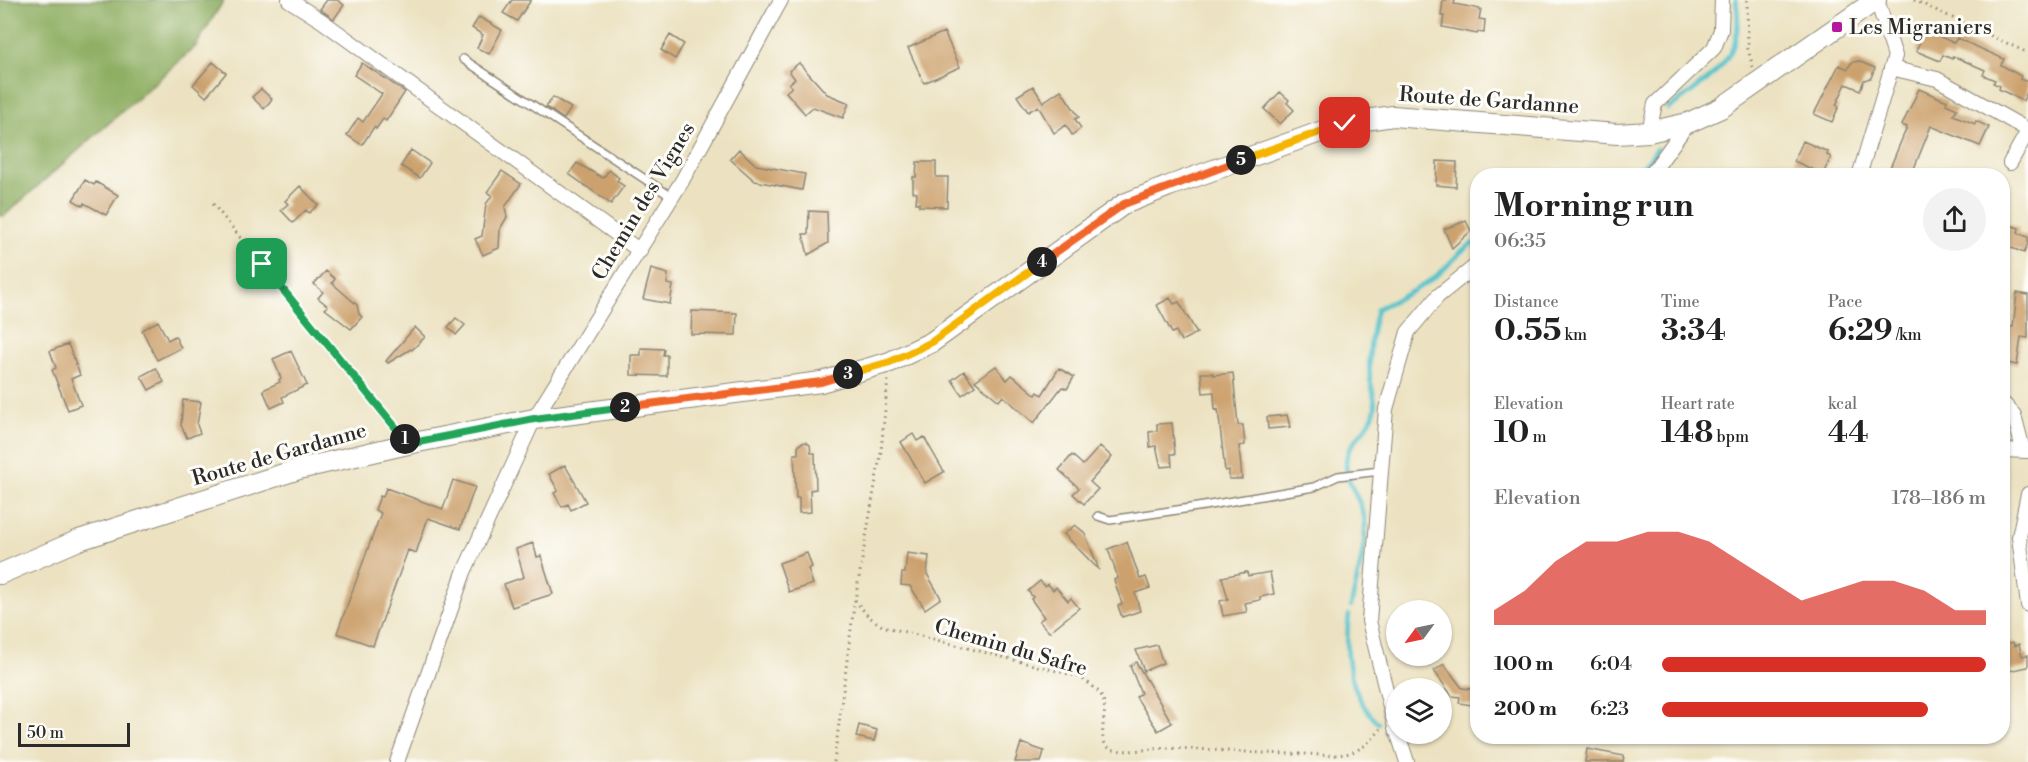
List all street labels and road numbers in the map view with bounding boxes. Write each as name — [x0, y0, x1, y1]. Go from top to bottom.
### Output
street label: Route de Gardanne — [1398, 82, 1580, 120]
street label: Chemin des Vignes — [586, 118, 701, 285]
street label: Route de Gardanne — [189, 418, 370, 492]
street label: Chemin du Safre — [931, 614, 1090, 682]

